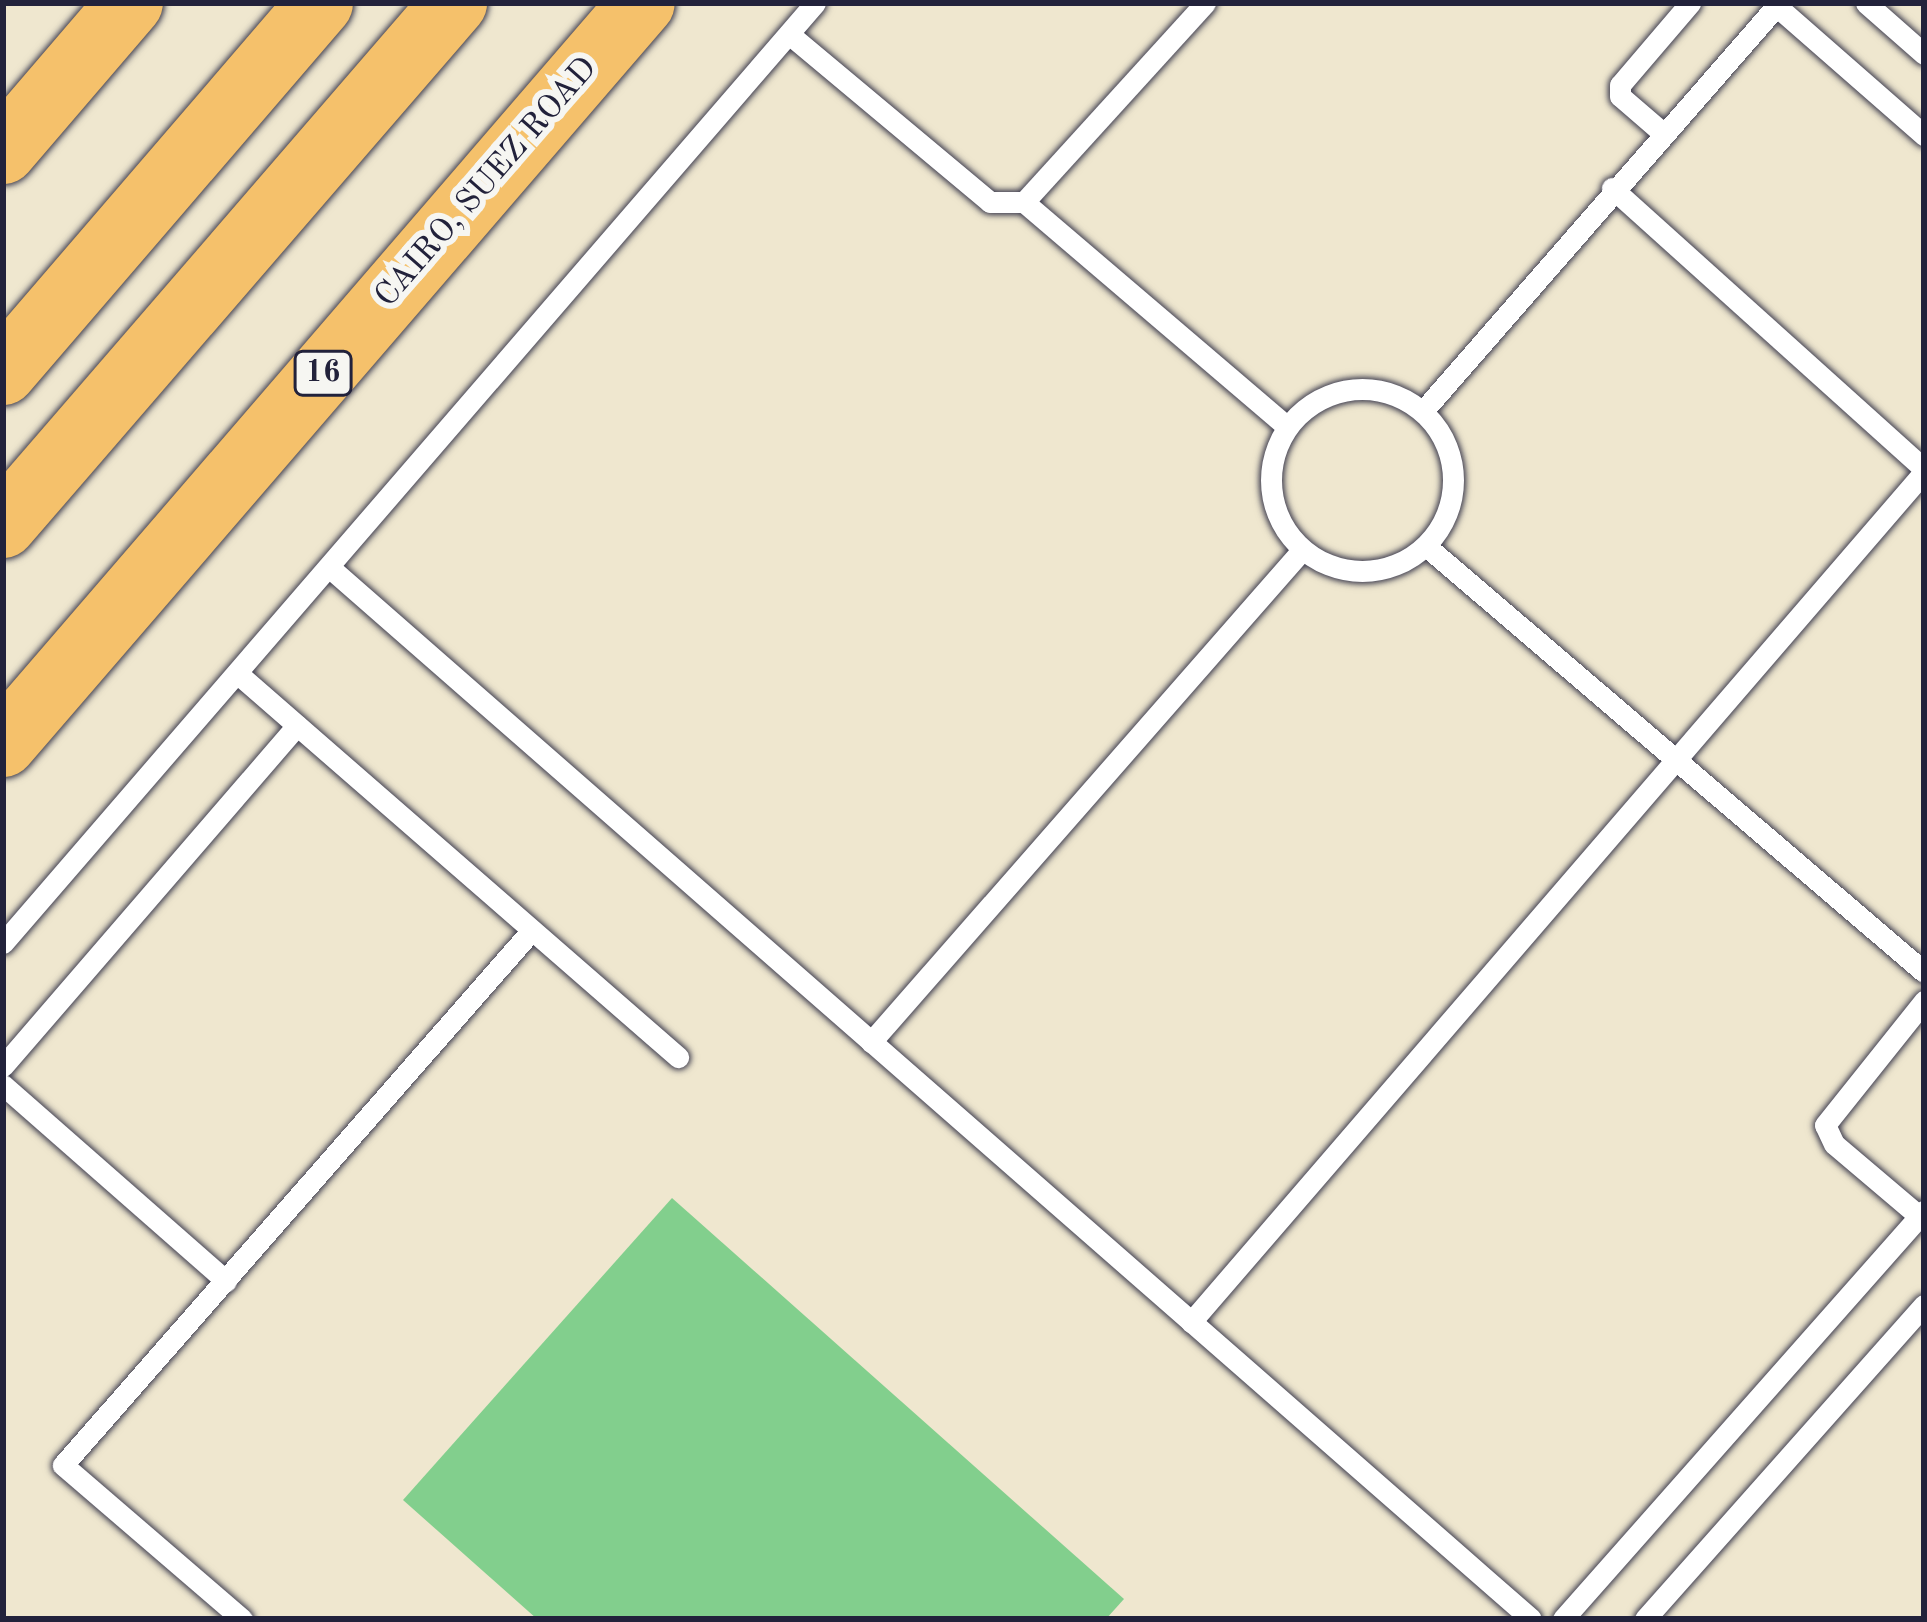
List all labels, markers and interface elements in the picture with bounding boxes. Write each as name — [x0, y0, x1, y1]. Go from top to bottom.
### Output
street label: CAIRO, SUEZ ROAD — [368, 50, 606, 316]
road number: 16 — [293, 349, 353, 397]

